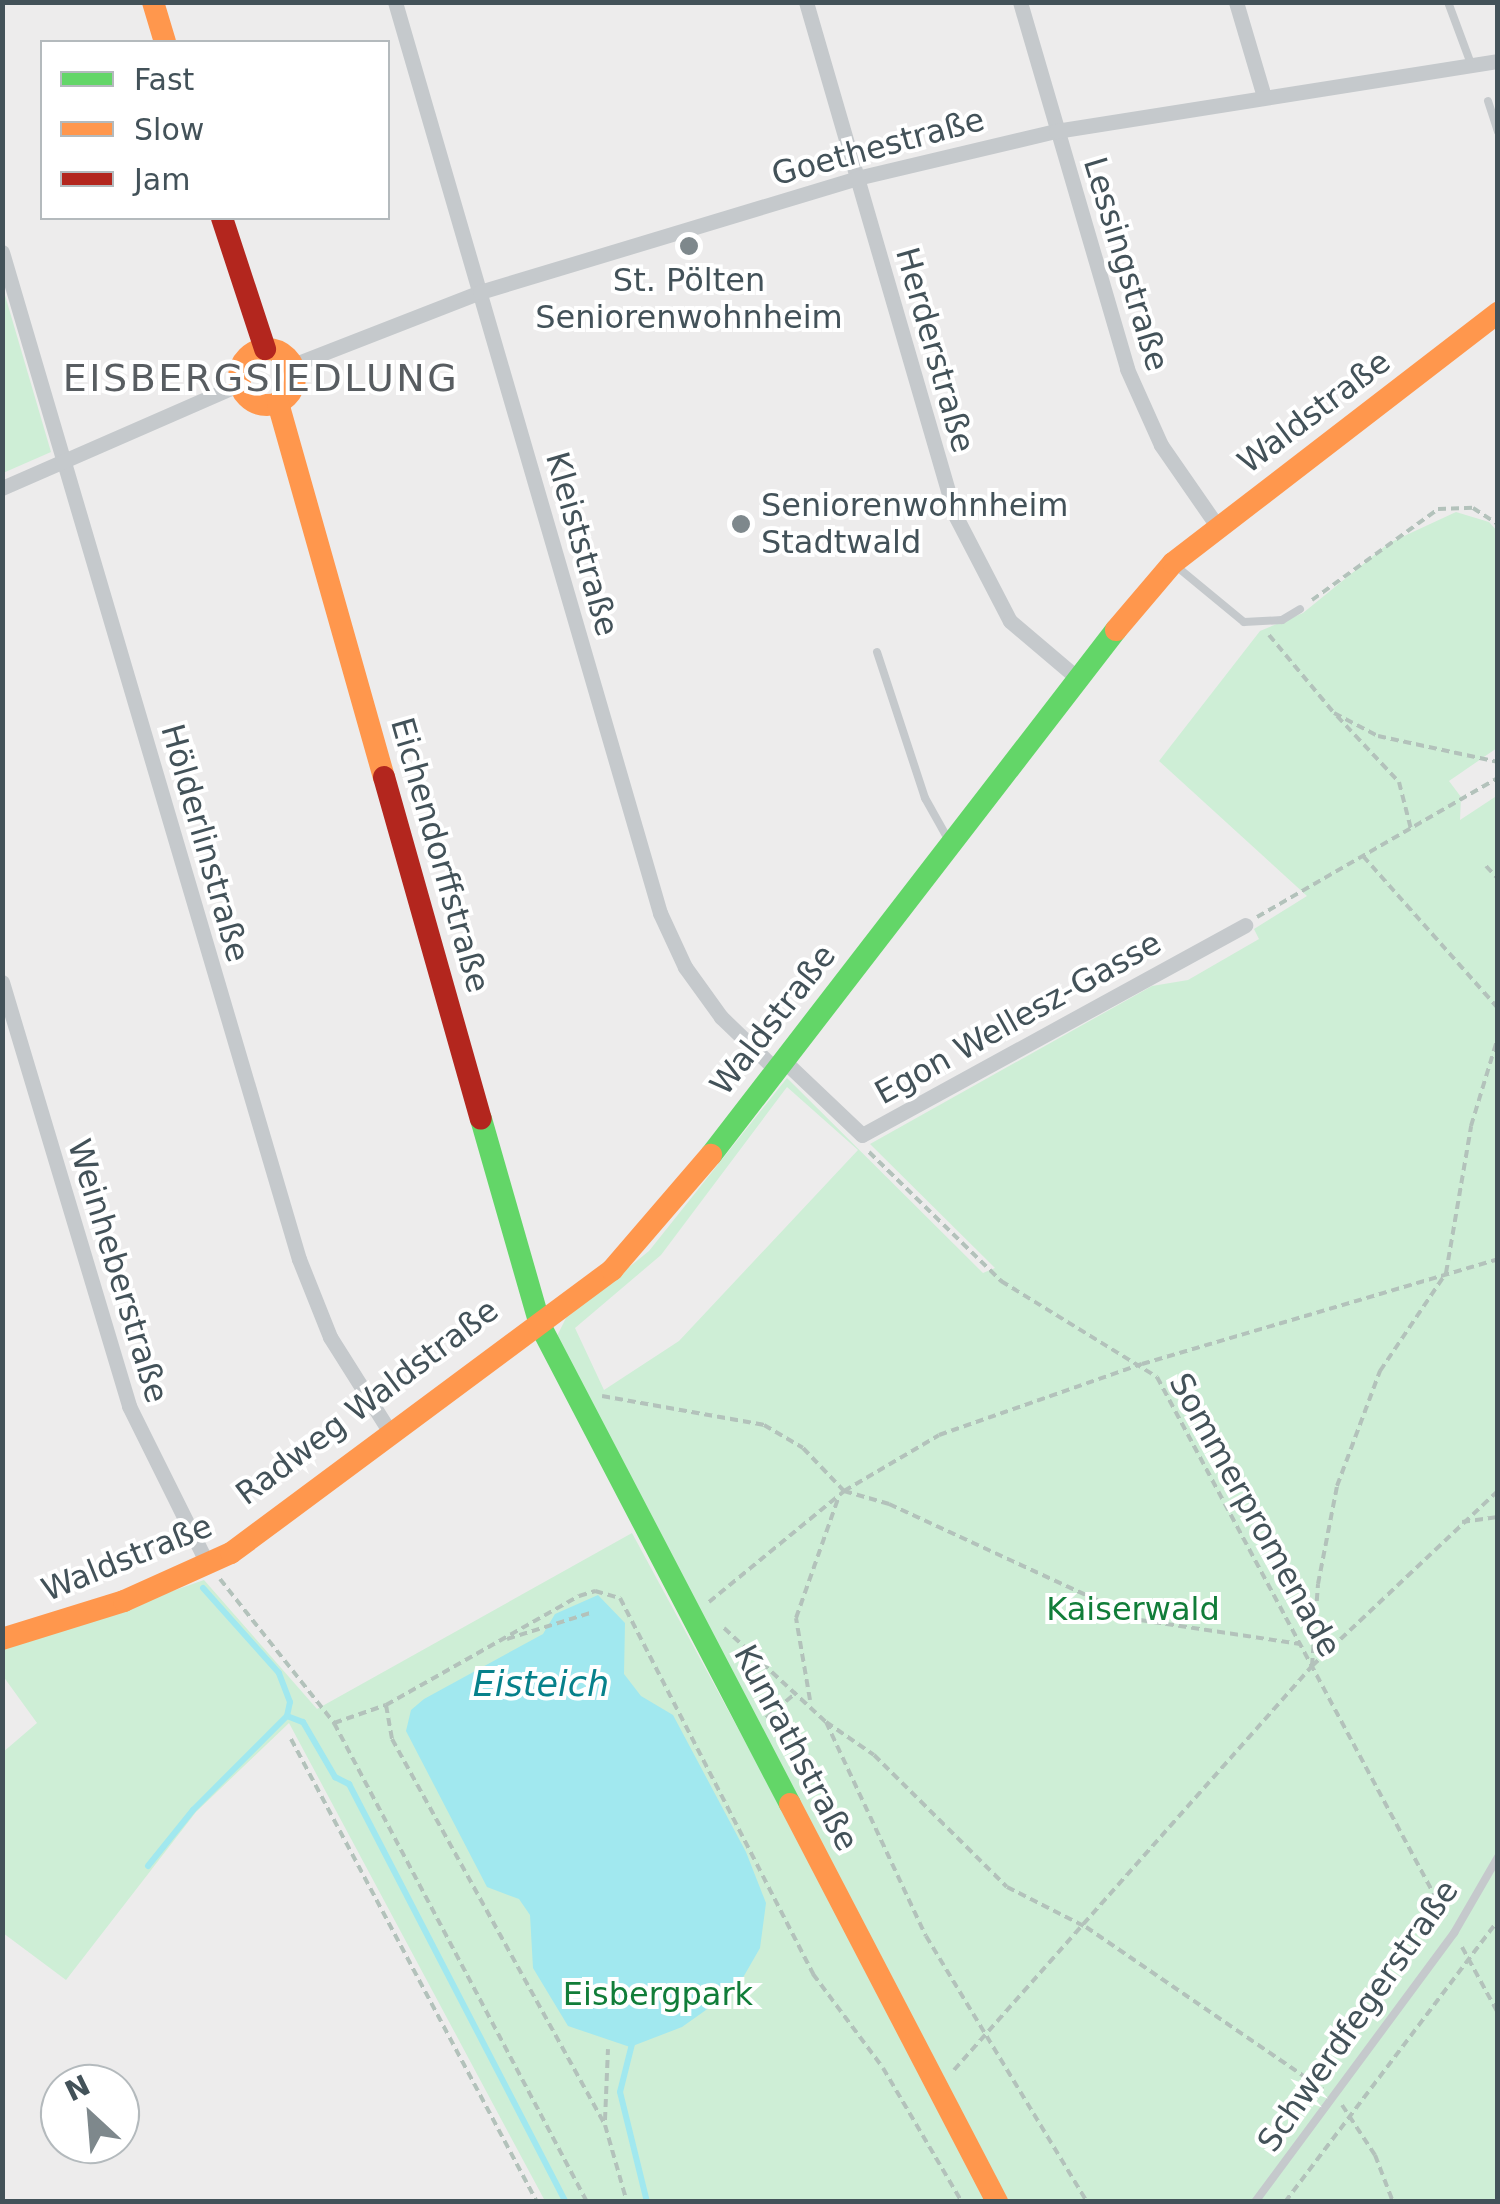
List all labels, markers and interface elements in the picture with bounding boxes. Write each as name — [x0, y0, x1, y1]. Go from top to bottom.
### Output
legend — [40, 40, 390, 220]
text: Fast — [134, 62, 194, 97]
street label: Goethestraße — [768, 100, 988, 194]
text: Slow — [134, 112, 204, 147]
street label: Lessingstraße — [1075, 152, 1177, 376]
text: Jam — [134, 162, 190, 197]
marker: St. Pölten Seniorenwohnheim — [678, 235, 700, 257]
street label: Herderstraße — [887, 243, 983, 457]
place label: St. Pölten Seniorenwohnheim — [535, 262, 843, 337]
street label: Waldstraße — [1230, 342, 1398, 482]
district label: EISBERGSIEDLUNG — [63, 356, 459, 402]
street label: Kleiststraße — [537, 448, 627, 640]
place label: Seniorenwohnheim Stadtwald — [761, 487, 1069, 562]
marker: Seniorenwohnheim Stadtwald — [730, 513, 752, 535]
street label: Eichendorffstraße — [382, 713, 498, 997]
street label: Hölderlinstraße — [153, 720, 257, 966]
street label: Egon Wellesz-Gasse — [868, 923, 1168, 1113]
street label: Waldstraße — [702, 937, 844, 1103]
street label: Weinheberstraße — [60, 1135, 176, 1407]
street label: Radweg Waldstraße — [228, 1291, 506, 1513]
street label: Sommerpromenade — [1161, 1367, 1349, 1663]
street label: Waldstraße — [36, 1506, 218, 1610]
park label: Kaiserwald — [1046, 1590, 1220, 1628]
street label: Kunrathstraße — [726, 1639, 866, 1857]
water label: Eisteich — [473, 1663, 609, 1705]
street label: Schwerdfegerstraße — [1250, 1873, 1466, 2159]
park label: Eisbergpark — [563, 1975, 753, 2013]
north arrow — [40, 2064, 140, 2164]
text: N — [60, 2068, 95, 2108]

